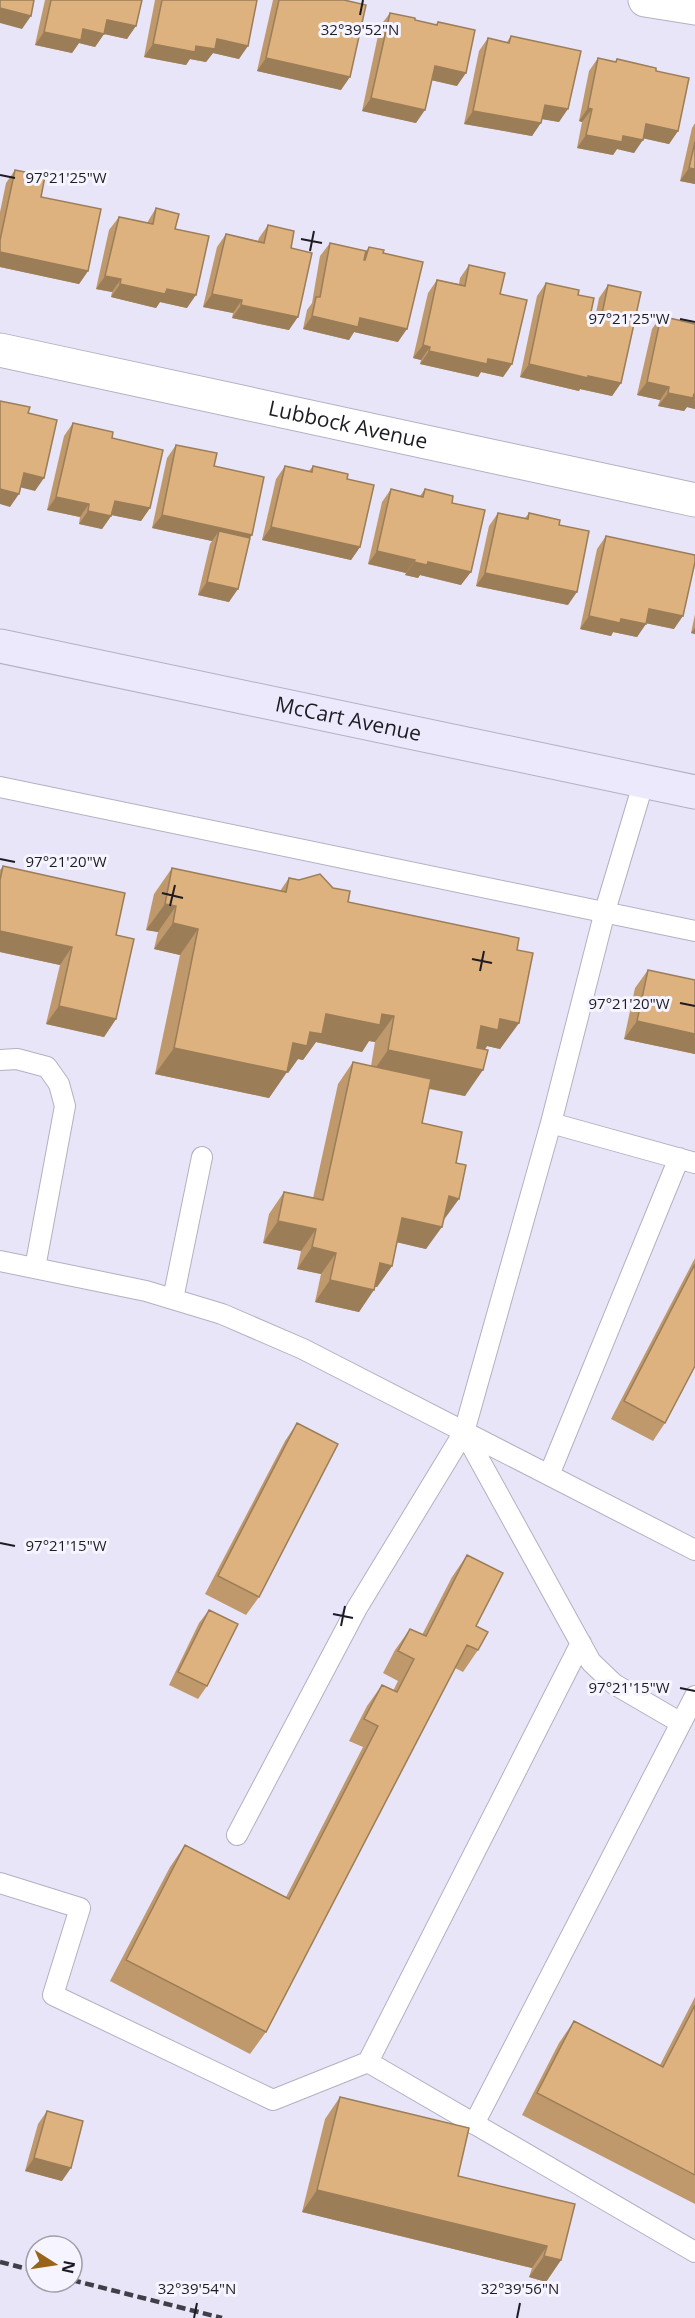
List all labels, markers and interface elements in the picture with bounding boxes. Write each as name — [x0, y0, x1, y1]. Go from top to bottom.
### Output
text: 32°39'52"N — [321, 19, 399, 39]
text: 97°21'25"W — [26, 167, 107, 187]
text: 97°21'25"W — [589, 308, 670, 328]
street label: Lubbock Avenue — [266, 393, 430, 455]
street label: McCart Avenue — [273, 689, 424, 747]
text: 97°21'20"W — [26, 851, 107, 871]
text: 97°21'20"W — [589, 993, 670, 1013]
text: 97°21'15"W — [26, 1535, 107, 1555]
text: 97°21'15"W — [589, 1677, 670, 1697]
north arrow — [24, 2234, 84, 2294]
text: N — [57, 2258, 81, 2276]
text: 32°39'54"N — [158, 2278, 236, 2298]
text: 32°39'56"N — [481, 2278, 559, 2298]

